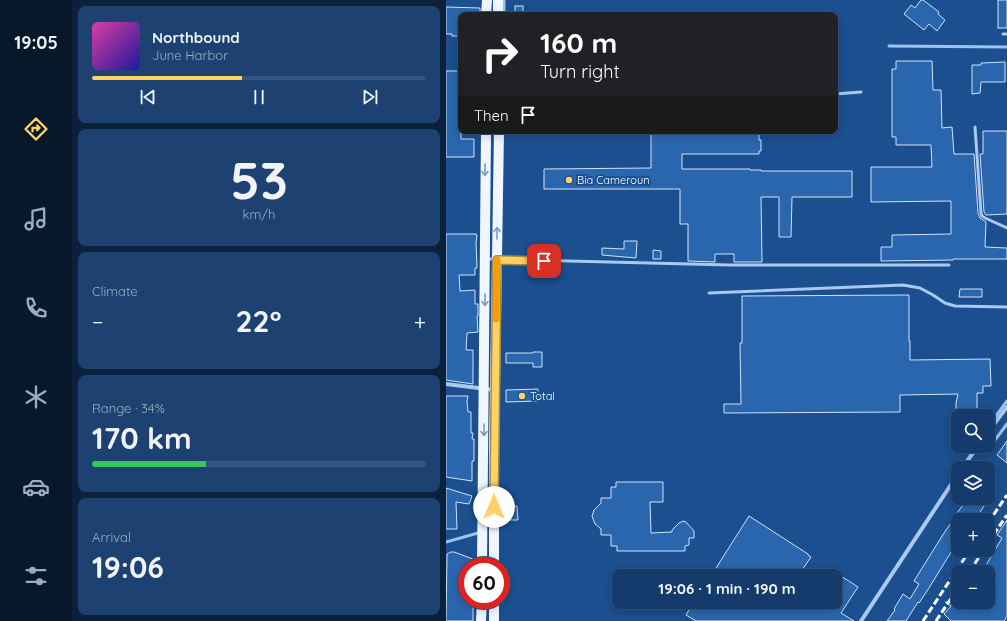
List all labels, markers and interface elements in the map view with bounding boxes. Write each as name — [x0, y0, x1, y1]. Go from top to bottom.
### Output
text: 160 m — [540, 25, 617, 60]
text: Northbound — [152, 28, 240, 47]
icon: right — [474, 28, 526, 80]
text: 19:05 — [14, 31, 58, 54]
text: June Harbor — [152, 47, 228, 63]
text: Turn right — [540, 60, 620, 83]
icon: previous — [137, 86, 159, 108]
icon: pause — [248, 86, 270, 108]
icon: next — [359, 86, 381, 108]
icon: arrive — [517, 104, 539, 126]
text: Then — [474, 106, 509, 125]
icon: directions — [22, 115, 50, 143]
text: 53 — [230, 147, 288, 212]
one-way arrow — [481, 163, 489, 176]
place label: Bia Cameroun — [577, 173, 650, 187]
marker: Bia Cameroun — [564, 175, 574, 185]
icon: music — [22, 205, 50, 233]
text: km/h — [243, 206, 275, 222]
one-way arrow — [493, 227, 501, 240]
pin — [527, 244, 561, 278]
icon: arrive — [533, 250, 555, 272]
text: Climate — [92, 283, 138, 299]
one-way arrow — [481, 293, 489, 306]
icon: phone — [22, 294, 50, 322]
text: 22° — [236, 302, 281, 340]
text: − — [92, 308, 103, 336]
text: + — [414, 308, 426, 336]
icon: climate — [22, 383, 50, 411]
place label: Total — [530, 389, 555, 403]
marker: Total — [517, 391, 527, 401]
text: Range · 34% — [92, 400, 165, 416]
map controls — [951, 409, 995, 609]
button: search — [951, 409, 995, 453]
text: 170 km — [92, 419, 192, 457]
one-way arrow — [480, 423, 487, 436]
button: layers — [951, 461, 995, 505]
icon: car — [22, 473, 50, 501]
position arrow — [473, 486, 515, 528]
button: + — [951, 513, 995, 557]
text: Arrival — [92, 529, 131, 545]
text: 19:06 — [92, 548, 164, 586]
speed limit sign: 60 — [458, 557, 510, 609]
icon: filters — [22, 562, 50, 590]
button: − — [951, 565, 995, 609]
text: 19:06 · 1 min · 190 m — [658, 579, 796, 598]

